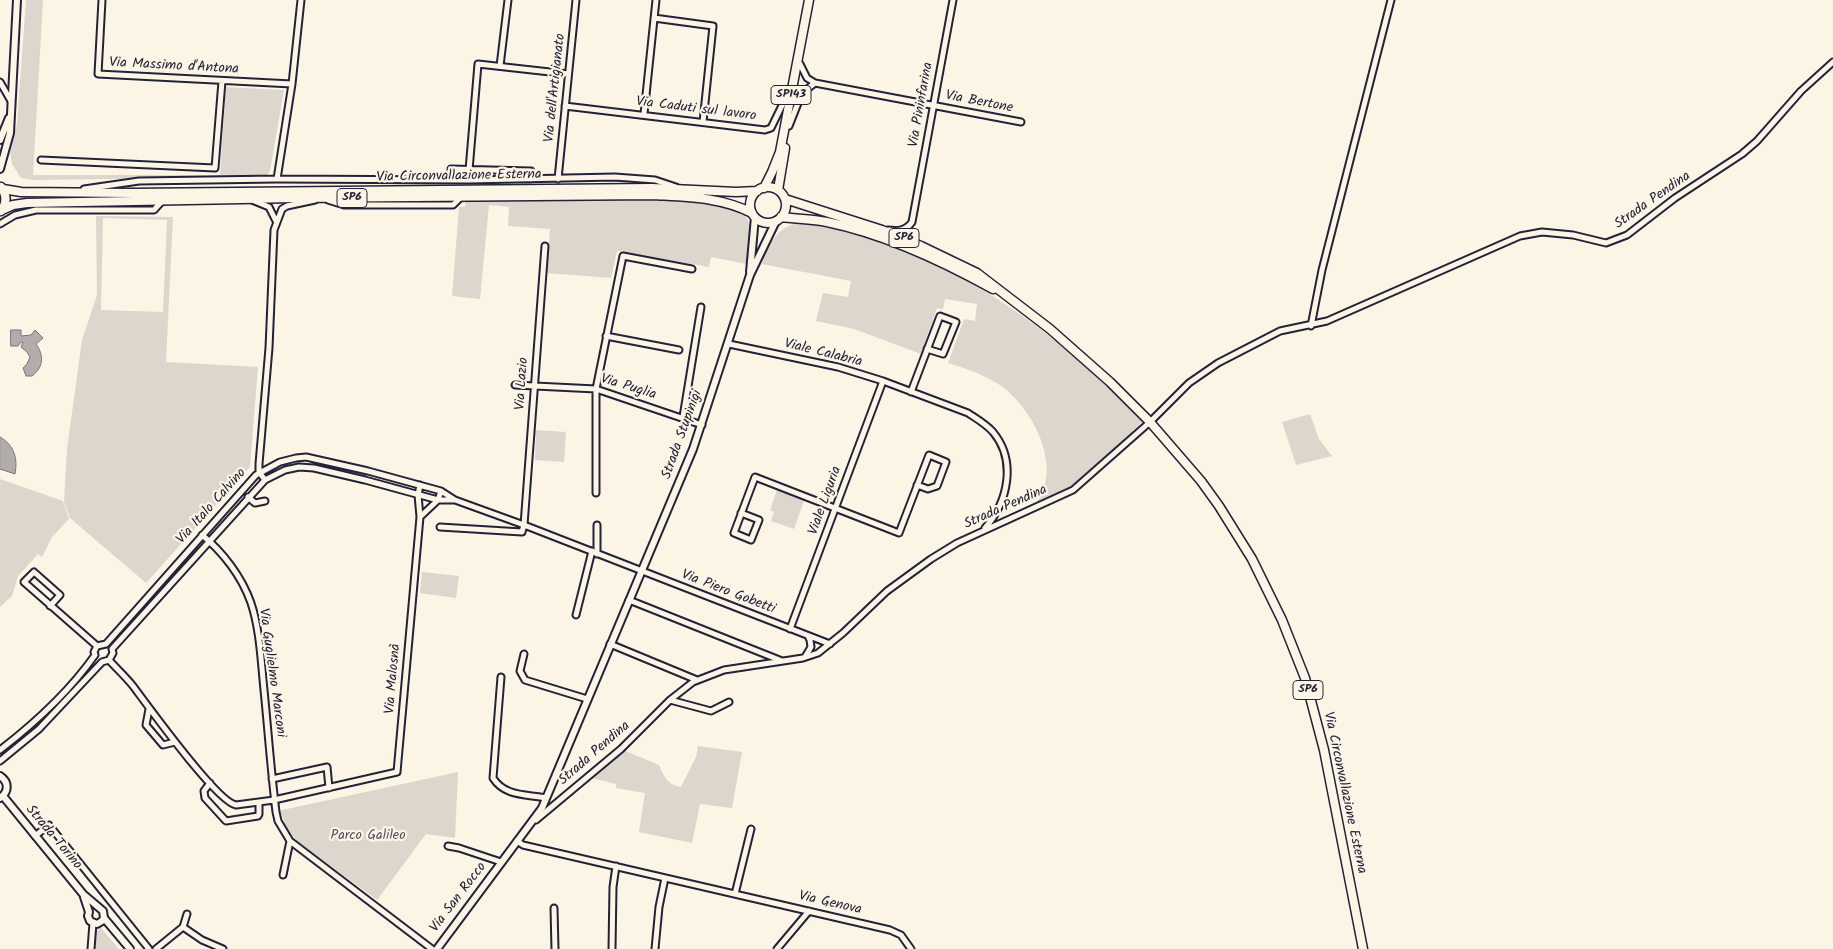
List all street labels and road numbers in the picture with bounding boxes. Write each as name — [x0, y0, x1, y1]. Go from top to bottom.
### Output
street label: Via dell'Artigianato — [542, 33, 570, 143]
street label: Via Massimo d'Antona — [109, 55, 239, 79]
street label: Via Pininfarina — [906, 61, 938, 149]
road number: SP143 — [771, 86, 811, 104]
street label: Via Bertone — [944, 88, 1014, 118]
street label: Via Caduti sul lavoro — [635, 94, 757, 126]
street label: Via Circonvallazione Esterna — [376, 167, 542, 187]
street label: Strada Pendina — [1612, 169, 1694, 233]
road number: SP6 — [337, 188, 367, 208]
road number: SP6 — [889, 228, 919, 248]
street label: Viale Calabria — [782, 336, 864, 372]
street label: Via Lazio — [513, 357, 533, 411]
street label: Via Puglia — [598, 372, 658, 404]
street label: Strada Stupinigi — [659, 388, 707, 482]
street label: Viale Liguria — [806, 464, 846, 538]
street label: Via Italo Calvino — [174, 466, 250, 548]
street label: Strada Pendina — [962, 482, 1050, 534]
street label: Via Piero Gobetti — [679, 567, 777, 619]
street label: Via Guglielmo Marconi — [254, 607, 288, 739]
street label: Via Malosnà — [383, 643, 405, 715]
road number: SP6 — [1293, 680, 1323, 700]
street label: Via Circonvallazione Esterna — [1319, 711, 1369, 875]
street label: Strada Pendina — [556, 718, 634, 790]
street label: Strada Torino — [21, 802, 85, 874]
street label: Via San Rocco — [427, 860, 491, 936]
street label: Via Genova — [797, 889, 863, 919]

